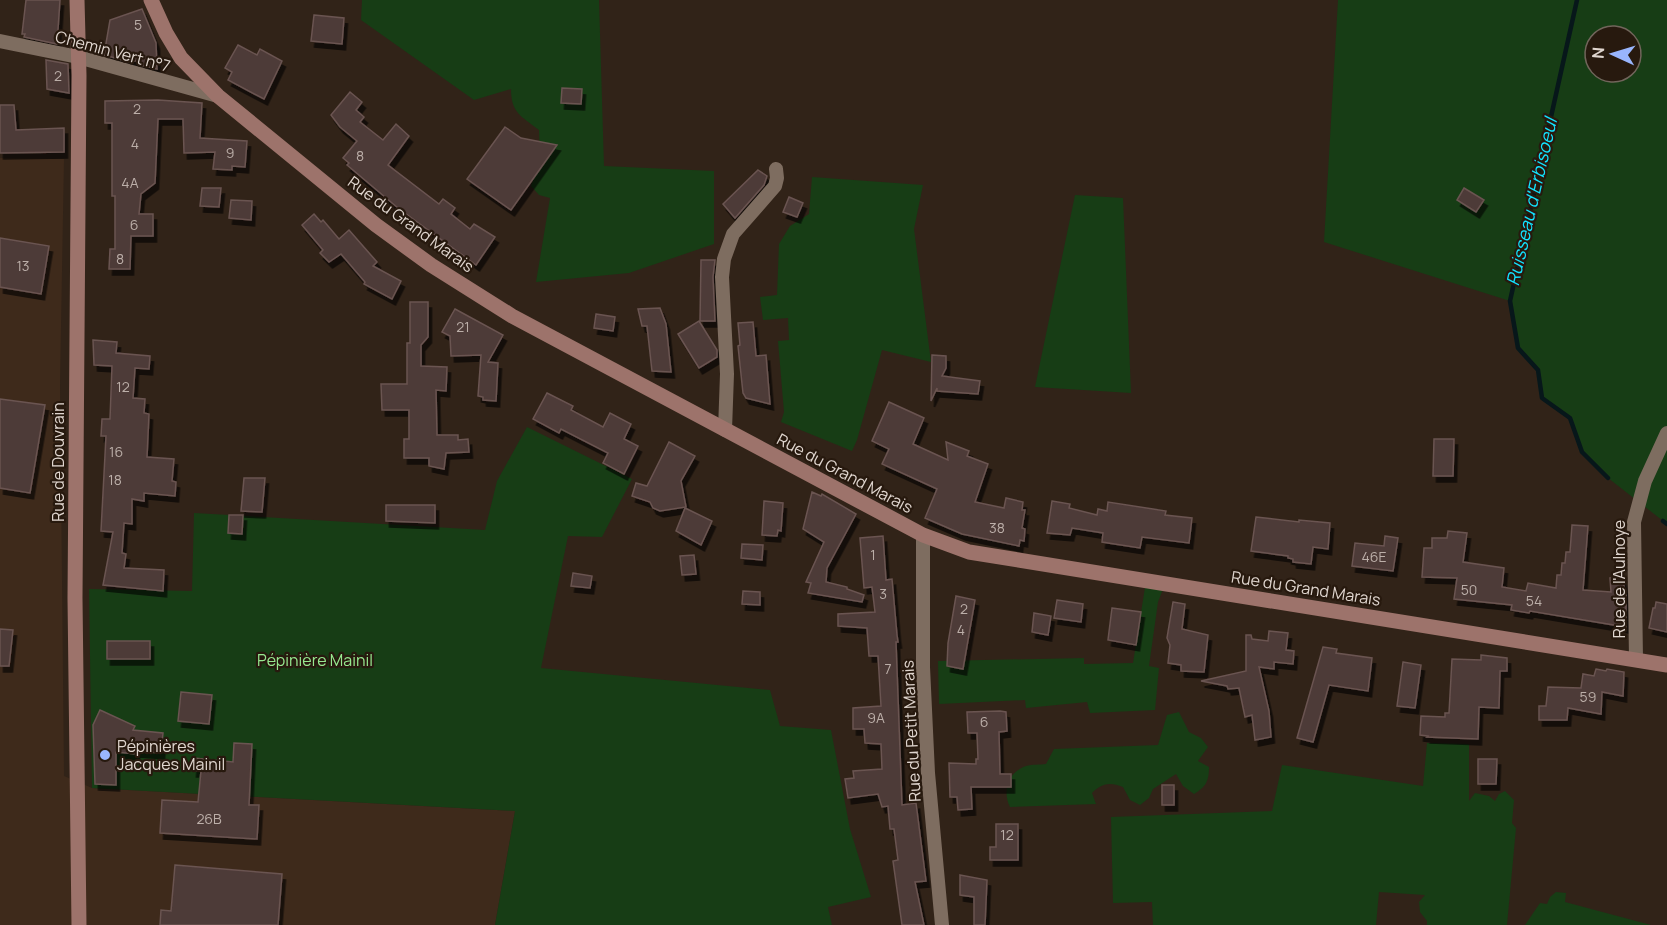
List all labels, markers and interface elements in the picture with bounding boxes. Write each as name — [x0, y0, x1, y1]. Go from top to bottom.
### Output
house number: 5 — [134, 15, 142, 34]
north arrow — [1583, 24, 1643, 84]
street label: Chemin Vert n°7 — [53, 25, 173, 77]
text: N — [1587, 46, 1609, 59]
house number: 2 — [54, 66, 62, 85]
house number: 2 — [133, 99, 141, 118]
water label: Ruisseau d'Erbisoeul — [1500, 113, 1563, 288]
house number: 4 — [131, 134, 139, 153]
house number: 9 — [226, 143, 234, 162]
house number: 8 — [356, 146, 364, 165]
street label: Rue du Grand Marais — [343, 171, 479, 277]
house number: 4A — [121, 173, 139, 192]
house number: 6 — [130, 215, 138, 234]
house number: 8 — [116, 249, 124, 268]
house number: 13 — [16, 256, 30, 275]
house number: 21 — [456, 317, 470, 336]
house number: 12 — [116, 377, 130, 396]
street label: Rue de Douvrain — [47, 402, 69, 522]
street label: Rue du Grand Marais — [773, 428, 917, 518]
house number: 16 — [109, 442, 123, 461]
house number: 18 — [108, 470, 122, 489]
house number: 38 — [989, 518, 1005, 537]
street label: Rue de l'Aulnoye — [1608, 520, 1630, 638]
house number: 1 — [870, 545, 876, 564]
house number: 46E — [1362, 547, 1386, 566]
street label: Rue du Grand Marais — [1230, 565, 1382, 611]
house number: 50 — [1461, 580, 1477, 599]
house number: 3 — [879, 584, 887, 603]
house number: 54 — [1526, 591, 1542, 610]
house number: 2 — [960, 599, 968, 618]
house number: 4 — [957, 620, 965, 639]
park label: Pépinière Mainil — [257, 649, 373, 671]
house number: 7 — [884, 659, 892, 678]
street label: Rue du Petit Marais — [896, 660, 926, 802]
house number: 59 — [1580, 687, 1596, 706]
house number: 9A — [867, 708, 885, 727]
house number: 6 — [980, 712, 988, 731]
place label: Pépinières Jacques Mainil — [117, 735, 225, 775]
marker: Pépinières Jacques Mainil — [98, 748, 112, 762]
house number: 26B — [196, 809, 222, 828]
house number: 12 — [1000, 825, 1014, 844]

